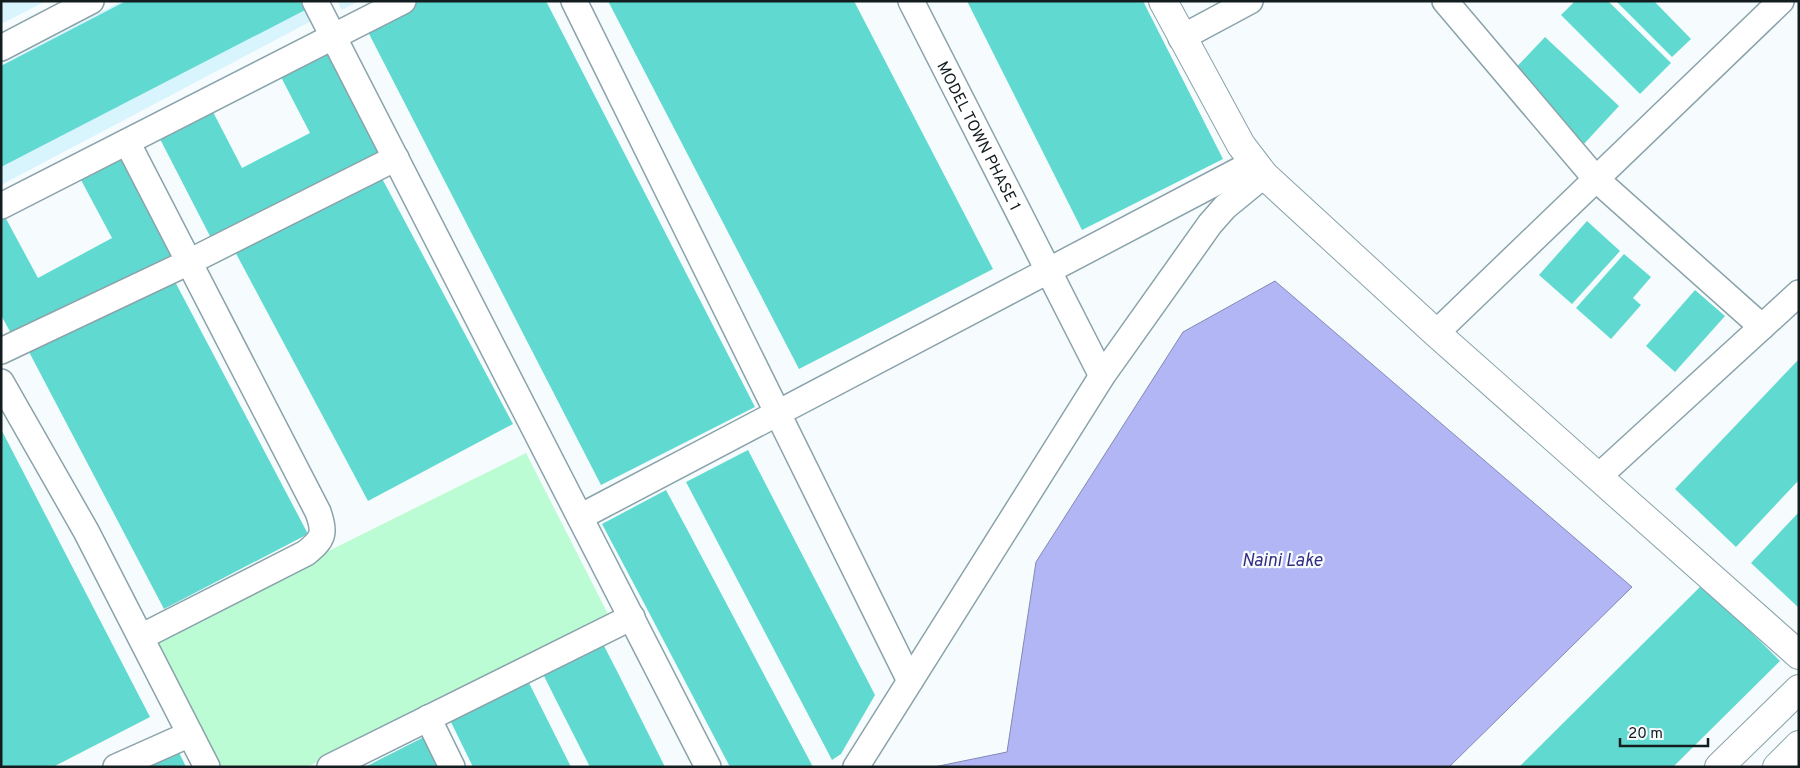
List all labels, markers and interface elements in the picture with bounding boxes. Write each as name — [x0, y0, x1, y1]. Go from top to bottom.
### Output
street label: MODEL TOWN PHASE 1 — [931, 58, 1024, 215]
water label: Naini Lake — [1242, 550, 1323, 573]
scale bar — [1620, 716, 1708, 748]
text: 20 m — [1628, 725, 1663, 744]

